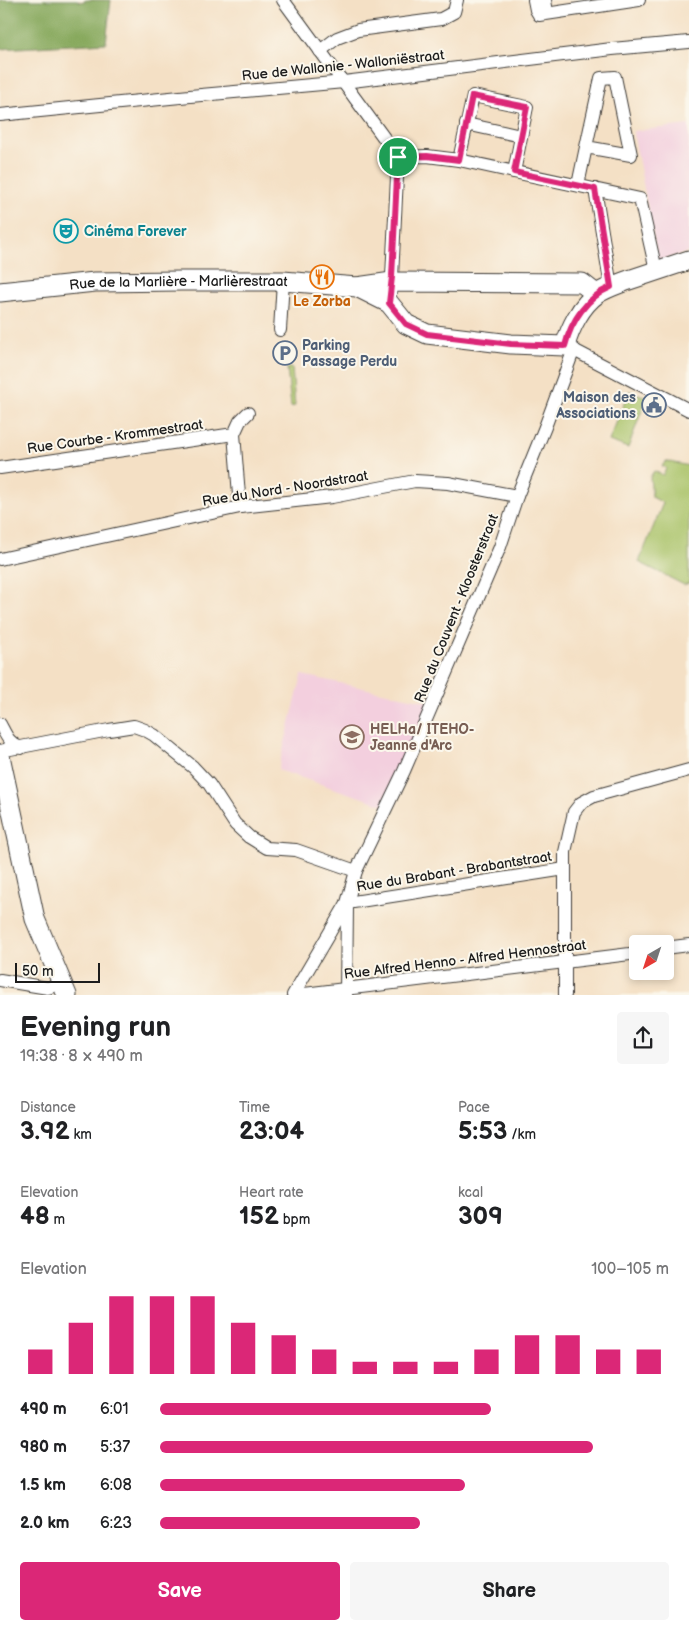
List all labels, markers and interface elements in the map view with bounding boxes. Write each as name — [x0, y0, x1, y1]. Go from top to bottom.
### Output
street label: Rue de Wallonie - Walloniëstraat — [241, 46, 446, 85]
pin — [377, 136, 419, 178]
icon: arrive — [384, 143, 412, 171]
theatre icon: Cinéma Forever — [53, 218, 79, 244]
place label: Cinéma Forever — [84, 223, 187, 240]
restaurant icon: Le Zorba — [309, 264, 335, 290]
street label: Rue de la Marlière - Marlièrestraat — [68, 273, 289, 294]
place label: Le Zorba — [293, 293, 351, 310]
place label: Parking Passage Perdu — [302, 337, 397, 370]
parking icon: Parking Passage Perdu — [272, 340, 298, 366]
place label: Maison des Associations — [555, 389, 636, 422]
public building icon: Maison des Associations — [641, 392, 667, 418]
street label: Rue Courbe - Krommestraat — [26, 416, 205, 457]
street label: Rue du Nord - Noordstraat — [201, 467, 370, 510]
street label: Rue du Couvent - Kloosterstraat — [411, 511, 502, 705]
place label: HELHa/ ITEHO- Jeanne d'Arc — [370, 721, 475, 754]
school or university icon: HELHa/ ITEHO- Jeanne d'Arc — [339, 724, 365, 750]
street label: Rue du Brabant - Brabantstraat — [355, 848, 554, 895]
north arrow — [629, 935, 674, 980]
map controls — [629, 935, 674, 980]
street label: Rue Alfred Henno - Alfred Hennostraat — [343, 936, 588, 983]
scale bar — [15, 960, 100, 983]
text: 50 m — [22, 963, 54, 980]
text: Evening run — [20, 1011, 171, 1044]
button: share — [617, 1012, 669, 1064]
text: 19:38 · 8 × 490 m — [20, 1047, 143, 1066]
text: Distance — [20, 1099, 76, 1116]
text: Time — [239, 1099, 270, 1116]
text: Pace — [458, 1099, 490, 1116]
text: 3.92 — [20, 1116, 70, 1147]
text: 23:04 — [239, 1116, 304, 1147]
text: 5:53 — [458, 1116, 507, 1147]
text: km — [70, 1126, 92, 1143]
text: /km — [507, 1126, 536, 1143]
text: Elevation — [20, 1184, 78, 1201]
text: Heart rate — [239, 1184, 304, 1201]
text: kcal — [458, 1184, 483, 1201]
text: 48 — [20, 1201, 50, 1232]
text: 152 — [239, 1201, 279, 1232]
text: 309 — [458, 1201, 503, 1232]
text: m — [50, 1211, 65, 1228]
text: bpm — [279, 1211, 310, 1228]
text: Elevation — [20, 1260, 87, 1279]
text: 100–105 m — [591, 1260, 669, 1279]
text: 490 m — [20, 1400, 67, 1419]
text: 6:01 — [100, 1400, 129, 1419]
text: 980 m — [20, 1438, 67, 1457]
text: 5:37 — [100, 1438, 130, 1457]
text: 1.5 km — [20, 1476, 66, 1495]
text: 6:08 — [100, 1476, 132, 1495]
text: 2.0 km — [20, 1514, 69, 1533]
text: 6:23 — [100, 1514, 132, 1533]
button: Save — [20, 1562, 340, 1620]
button: Share — [350, 1562, 669, 1620]

